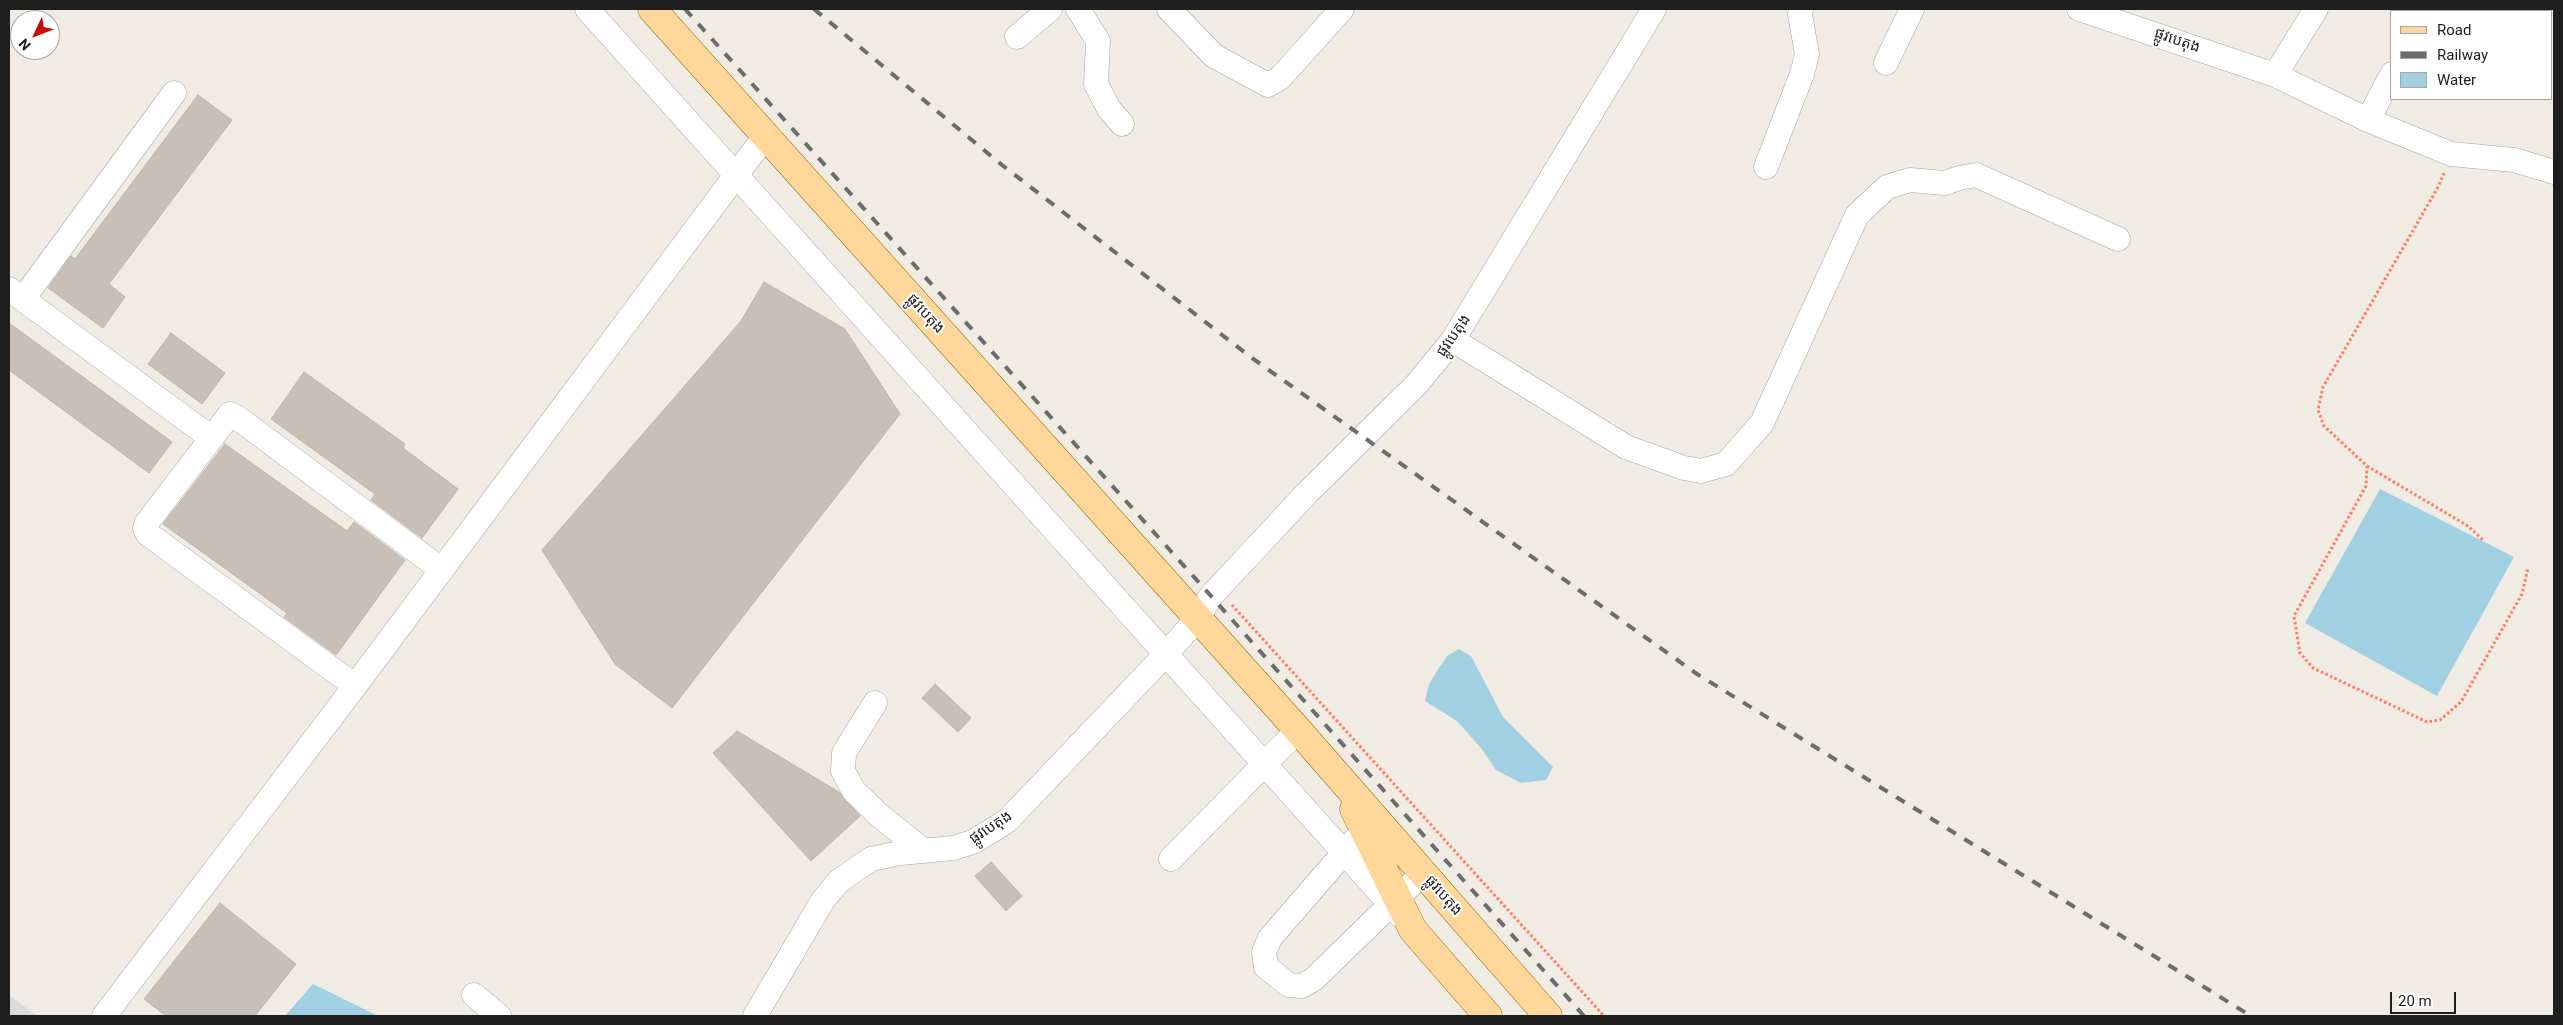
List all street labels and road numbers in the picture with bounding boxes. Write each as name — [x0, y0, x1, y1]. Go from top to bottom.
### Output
street label: ផ្លូវបេតុង — [2152, 25, 2202, 57]
street label: ផ្លូវបេតុង — [902, 290, 948, 338]
street label: ផ្លូវបេតុង — [1433, 311, 1475, 361]
street label: ផ្លូវបេតុង — [966, 808, 1016, 848]
street label: ផ្លូវបេតុង — [1421, 872, 1465, 920]

